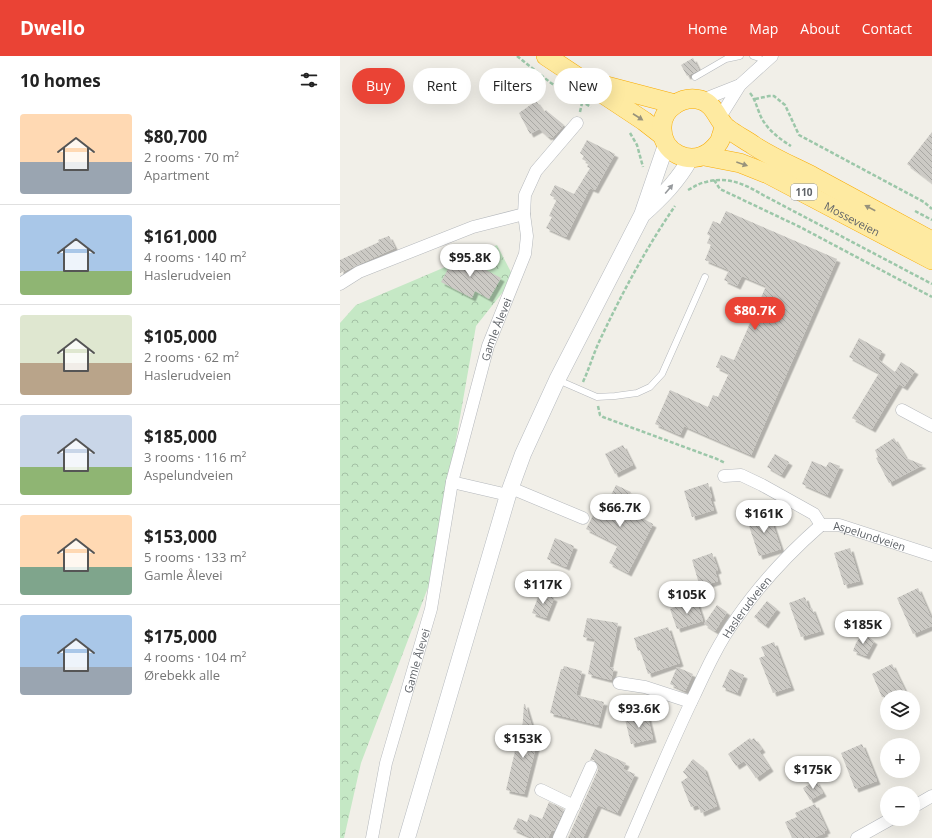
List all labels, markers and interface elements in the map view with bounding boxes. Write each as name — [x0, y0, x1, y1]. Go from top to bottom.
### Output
text: Dwello — [20, 15, 85, 41]
text: Home — [688, 19, 727, 38]
text: Map — [749, 19, 778, 38]
text: About — [800, 19, 840, 38]
text: Contact — [862, 19, 912, 38]
chip: Buy — [352, 68, 405, 104]
chip: Rent — [413, 68, 471, 104]
chip: Filters — [479, 68, 546, 104]
chip: New — [554, 68, 612, 104]
text: 10 homes — [20, 69, 101, 92]
icon: filters — [298, 69, 320, 91]
one-way arrow — [633, 113, 643, 121]
text: $80,700 — [144, 125, 207, 148]
icon: home — [52, 130, 100, 178]
text: 2 rooms · 70 m² — [144, 148, 239, 166]
one-way arrow — [737, 161, 749, 167]
text: Apartment — [144, 166, 209, 184]
one-way arrow — [664, 184, 673, 194]
road number: 110 — [791, 184, 817, 200]
street label: Mosseveien — [822, 198, 883, 239]
one-way arrow — [864, 204, 876, 211]
text: $161,000 — [144, 225, 217, 248]
icon: home — [52, 231, 100, 279]
pin: $95.8K — [437, 244, 503, 278]
text: 4 rooms · 140 m² — [144, 248, 246, 266]
text: $95.8K — [449, 248, 491, 266]
text: Haslerudveien — [144, 266, 231, 284]
street label: Gamle Ålevei — [477, 295, 514, 362]
pin: $80.7K — [722, 297, 788, 331]
text: $80.7K — [734, 301, 776, 319]
text: $105,000 — [144, 325, 217, 348]
icon: home — [52, 331, 100, 379]
text: 2 rooms · 62 m² — [144, 348, 239, 366]
text: Haslerudveien — [144, 366, 231, 384]
text: $185,000 — [144, 425, 217, 448]
icon: home — [52, 431, 100, 479]
text: 3 rooms · 116 m² — [144, 448, 246, 466]
text: Aspelundveien — [144, 466, 233, 484]
pin: $66.7K — [587, 494, 653, 528]
text: $66.7K — [599, 498, 641, 516]
pin: $161K — [736, 500, 792, 534]
text: $161K — [745, 504, 783, 522]
street label: Aspelundveien — [833, 518, 908, 554]
text: $153,000 — [144, 525, 217, 548]
icon: home — [52, 531, 100, 579]
text: 5 rooms · 133 m² — [144, 548, 246, 566]
text: Gamle Ålevei — [144, 566, 223, 584]
pin: $117K — [515, 571, 571, 605]
street label: Haslerudveien — [718, 572, 774, 641]
text: $117K — [524, 575, 562, 593]
pin: $105K — [659, 581, 715, 615]
text: $105K — [668, 585, 706, 603]
pin: $185K — [835, 611, 891, 645]
text: $185K — [844, 615, 882, 633]
text: $175,000 — [144, 625, 217, 648]
street label: Gamle Ålevei — [399, 627, 432, 695]
icon: home — [52, 631, 100, 679]
text: 4 rooms · 104 m² — [144, 648, 246, 666]
text: Ørebekk alle — [144, 666, 220, 684]
map controls — [880, 690, 920, 826]
button: layers — [880, 690, 920, 730]
pin: $93.6K — [606, 695, 672, 729]
text: $93.6K — [618, 699, 660, 717]
pin: $153K — [495, 725, 551, 759]
text: $153K — [504, 729, 542, 747]
button: + — [880, 738, 920, 778]
pin: $175K — [785, 756, 841, 790]
text: $175K — [794, 760, 832, 778]
button: − — [880, 786, 920, 826]

